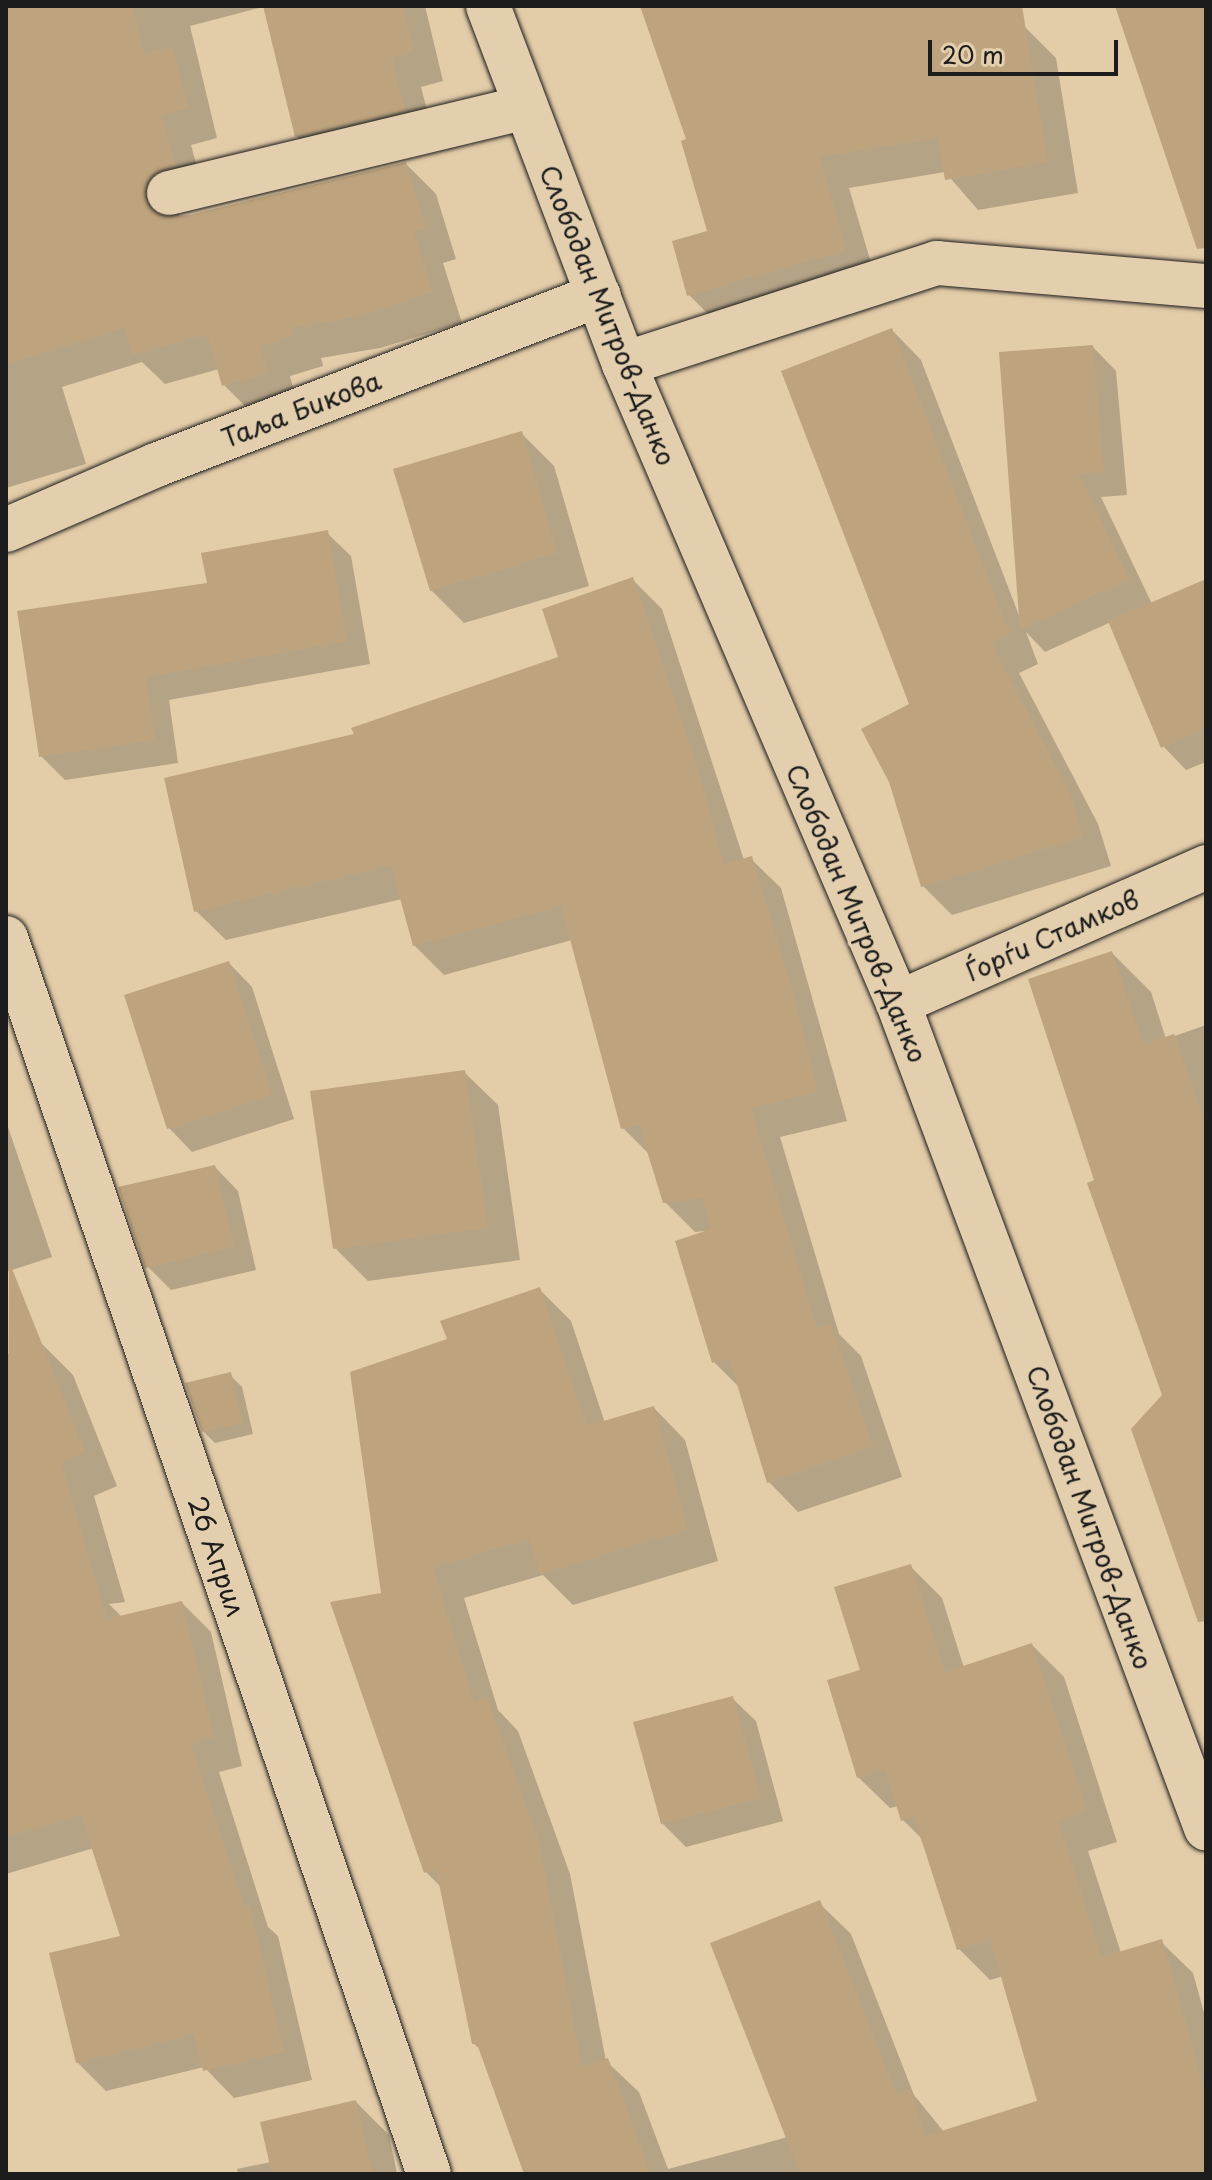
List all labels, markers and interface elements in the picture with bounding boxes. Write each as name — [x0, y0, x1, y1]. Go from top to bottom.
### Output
scale bar — [932, 24, 1122, 74]
text: 20 m — [942, 36, 1004, 72]
street label: Слободан Митров-Данко — [533, 160, 683, 470]
street label: Таља Бикова — [217, 364, 385, 454]
street label: Слободан Митров-Данко — [780, 758, 934, 1068]
street label: Ѓорѓи Стамков — [960, 883, 1144, 987]
street label: Слободан Митров-Данко — [1020, 1360, 1160, 1674]
street label: 26 Април — [182, 1492, 252, 1620]

